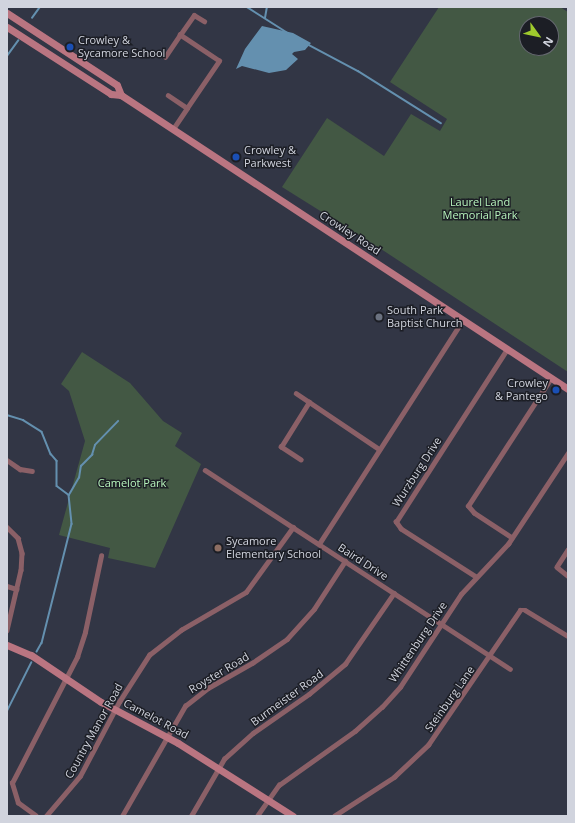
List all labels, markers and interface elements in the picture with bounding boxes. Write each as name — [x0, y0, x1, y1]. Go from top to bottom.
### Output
north arrow — [519, 16, 559, 56]
place label: Crowley & Sycamore School — [78, 34, 165, 60]
text: N — [540, 34, 557, 50]
marker: Crowley & Sycamore School — [65, 42, 75, 52]
place label: Crowley & Parkwest — [244, 144, 296, 170]
marker: Crowley & Parkwest — [231, 152, 241, 162]
park label: Laurel Land Memorial Park — [443, 196, 517, 222]
street label: Crowley Road — [317, 208, 383, 258]
place label: South Park Baptist Church — [387, 304, 463, 330]
marker: South Park Baptist Church — [374, 312, 384, 322]
place label: Crowley & Pantego — [495, 377, 548, 403]
marker: Crowley & Pantego — [551, 385, 561, 395]
street label: Wurzburg Drive — [390, 435, 444, 509]
park label: Camelot Park — [98, 476, 166, 490]
place label: Sycamore Elementary School — [226, 535, 321, 561]
street label: Baird Drive — [336, 541, 390, 583]
marker: Sycamore Elementary School — [213, 543, 223, 553]
street label: Whittenburg Drive — [386, 599, 450, 685]
street label: Royster Road — [187, 650, 251, 696]
street label: Steinburg Lane — [422, 664, 478, 734]
street label: Burmeister Road — [248, 667, 326, 729]
street label: Country Manor Road — [62, 681, 126, 781]
street label: Camelot Road — [121, 696, 191, 742]

